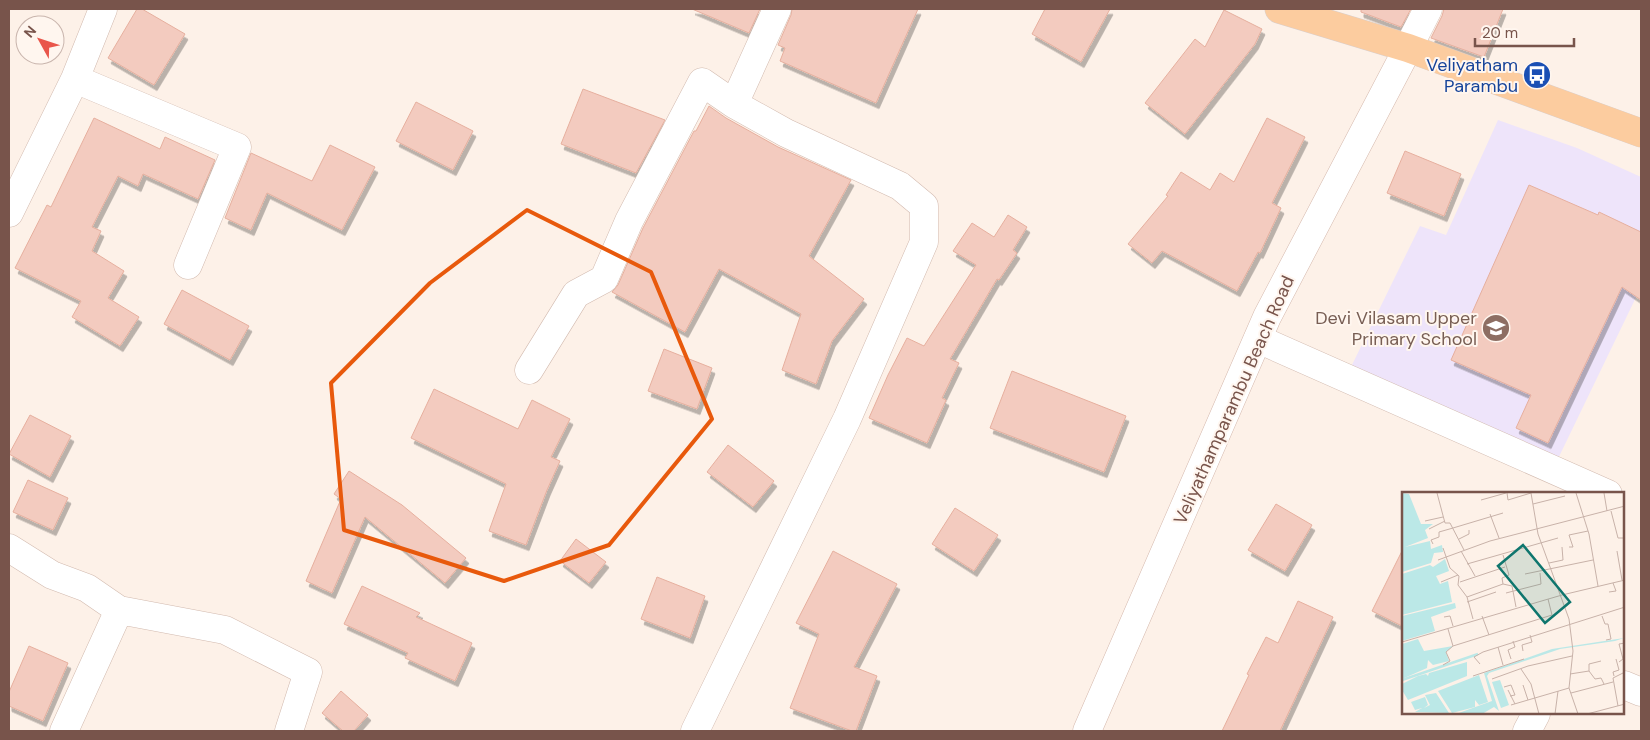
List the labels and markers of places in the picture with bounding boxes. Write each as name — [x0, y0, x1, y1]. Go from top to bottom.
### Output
place label: Veliyatham Parambu — [1426, 53, 1518, 98]
bus stop icon: Veliyatham Parambu — [1522, 60, 1552, 90]
place label: Devi Vilasam Upper Primary School — [1315, 306, 1477, 351]
school or university icon: Devi Vilasam Upper Primary School — [1481, 313, 1511, 343]

